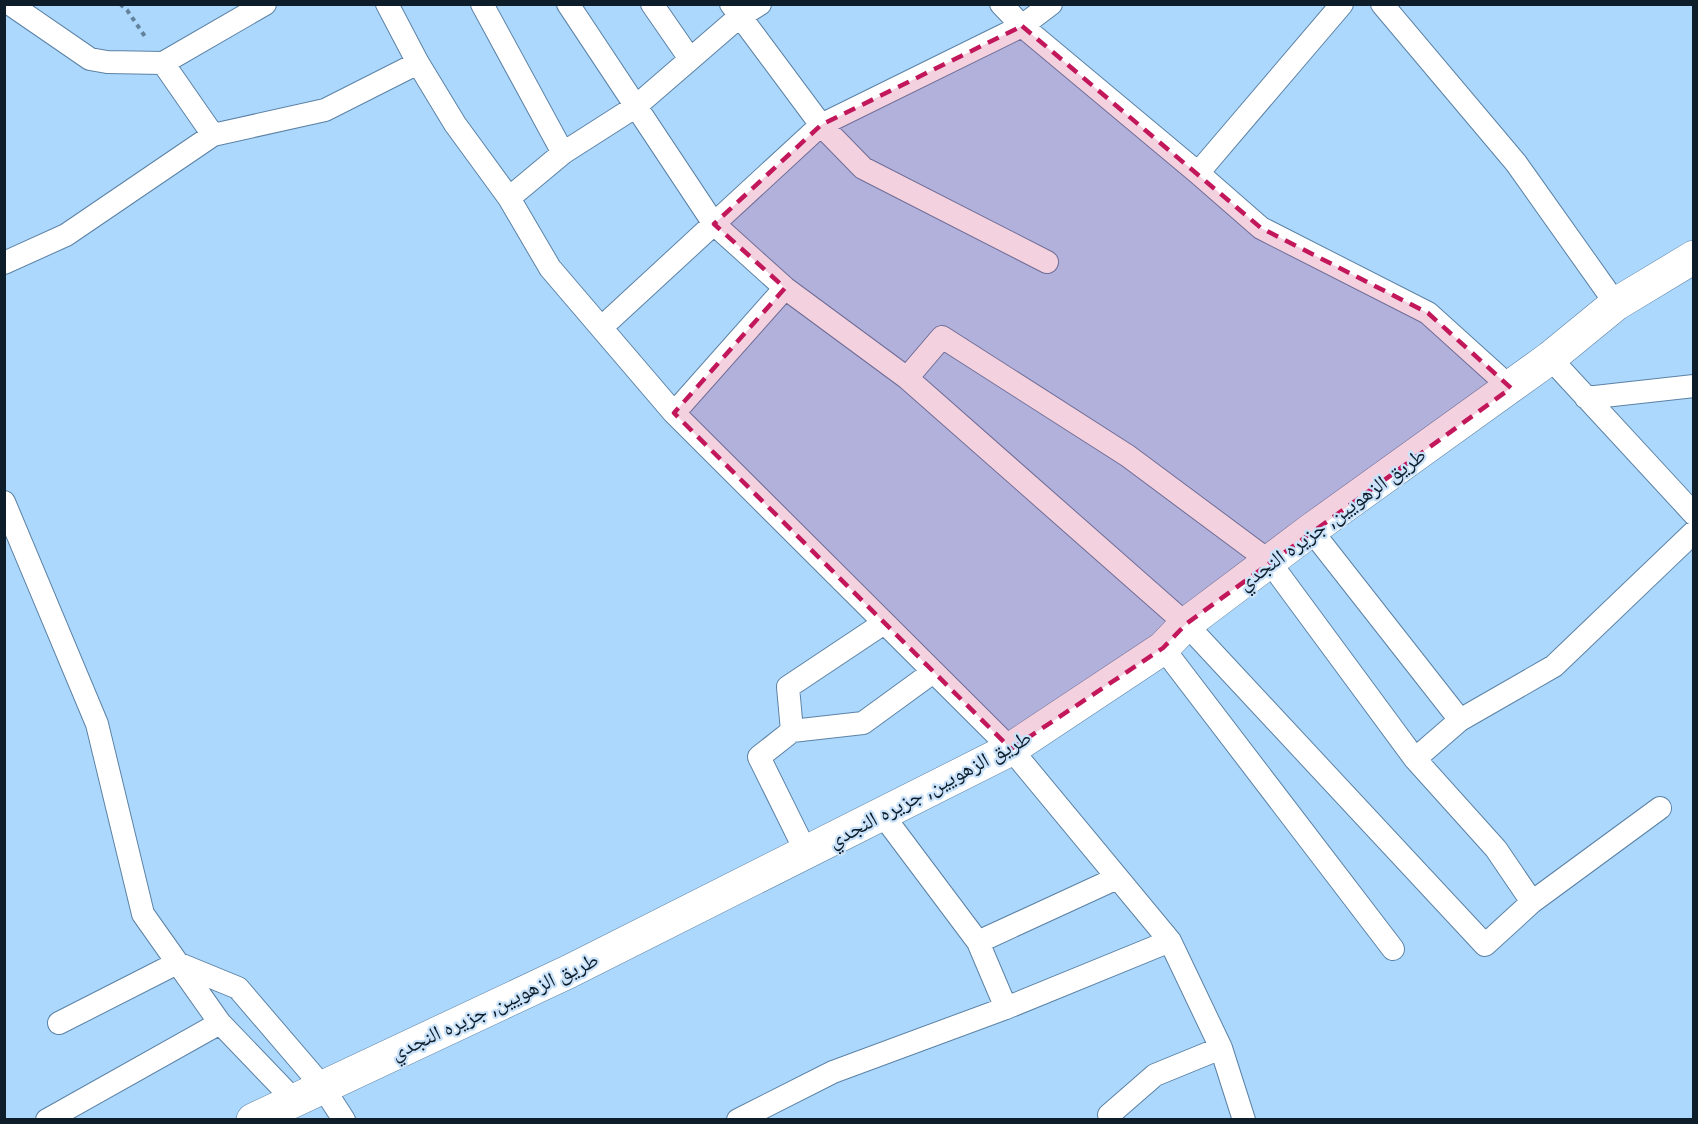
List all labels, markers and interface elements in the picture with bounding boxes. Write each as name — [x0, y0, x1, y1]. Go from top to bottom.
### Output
street label: طريق الزهويين, جزيره النجدي — [1232, 442, 1433, 599]
street label: طريق الزهويين, جزيره النجدي — [823, 724, 1037, 857]
street label: طريق الزهويين, جزيره النجدي — [386, 946, 604, 1069]

